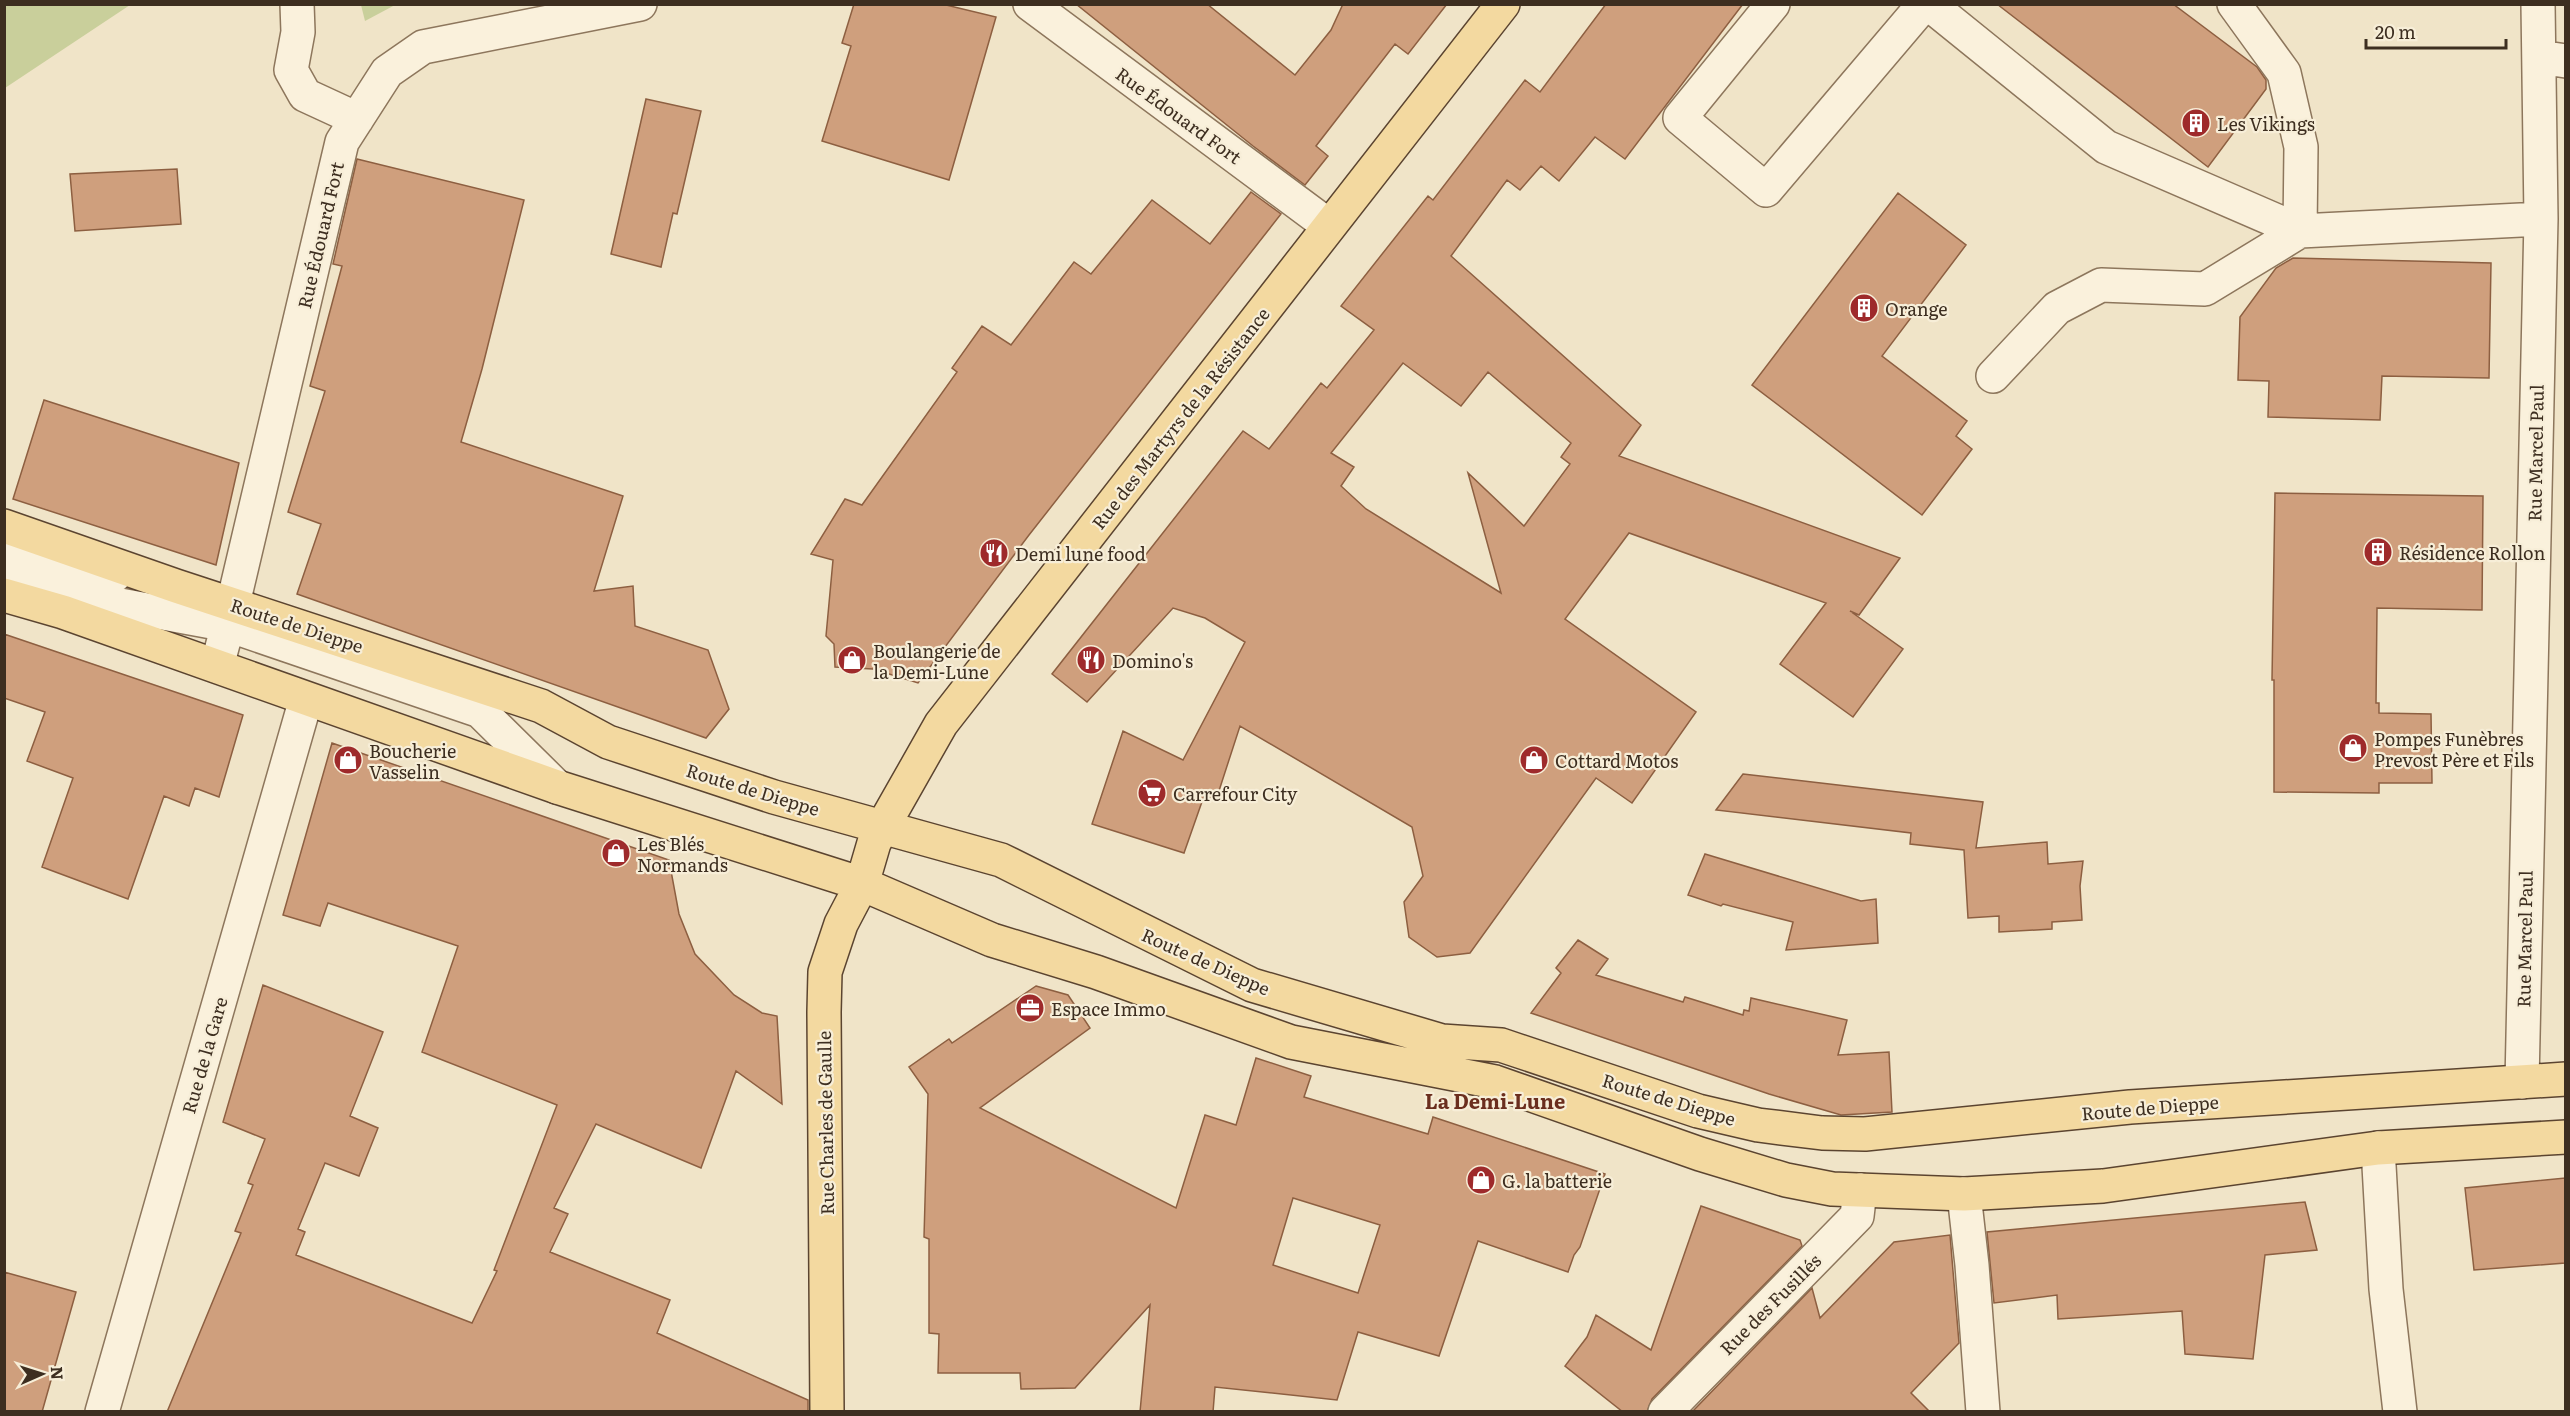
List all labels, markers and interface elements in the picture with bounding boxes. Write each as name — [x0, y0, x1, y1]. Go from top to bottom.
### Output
scale bar — [2366, 12, 2506, 50]
text: 20 m — [2375, 18, 2416, 45]
street label: Rue Édouard Fort — [1110, 60, 1248, 170]
building icon: Les Vikings — [2180, 107, 2212, 139]
place label: Les Vikings — [2217, 110, 2315, 137]
street label: Rue Édouard Fort — [290, 158, 350, 311]
building icon: Orange — [1848, 292, 1880, 324]
place label: Orange — [1885, 295, 1948, 322]
street label: Rue des Martyrs de la Résistance — [1085, 301, 1275, 535]
street label: Rue Marcel Paul — [2520, 384, 2550, 522]
building icon: Résidence Rollon — [2362, 536, 2394, 568]
restaurant icon: Demi lune food — [978, 537, 1010, 569]
place label: Résidence Rollon — [2399, 539, 2545, 566]
place label: Demi lune food — [1015, 540, 1146, 567]
street label: Route de Dieppe — [227, 591, 367, 659]
place label: Boulangerie de la Demi-Lune — [873, 637, 1001, 685]
shop icon: Boulangerie de la Demi-Lune — [836, 644, 868, 676]
restaurant icon: Domino's — [1075, 644, 1107, 676]
place label: Domino's — [1112, 647, 1193, 674]
place label: Pompes Funèbres Prevost Père et Fils — [2374, 725, 2534, 773]
shop icon: Pompes Funèbres Prevost Père et Fils — [2337, 732, 2369, 764]
place label: Boucherie Vasselin — [369, 737, 456, 785]
shop icon: Boucherie Vasselin — [332, 744, 364, 776]
shop icon: Cottard Motos — [1518, 744, 1550, 776]
place label: Cottard Motos — [1555, 747, 1678, 774]
street label: Route de Dieppe — [683, 756, 823, 822]
supermarket icon: Carrefour City — [1136, 777, 1168, 809]
place label: Carrefour City — [1173, 780, 1298, 807]
place label: Les Blés Normands — [637, 830, 728, 878]
shop icon: Les Blés Normands — [600, 837, 632, 869]
street label: Rue Marcel Paul — [2509, 870, 2539, 1008]
street label: Route de Dieppe — [1137, 921, 1275, 1001]
office icon: Espace Immo — [1014, 992, 1046, 1024]
street label: Rue de la Gare — [174, 993, 234, 1117]
place label: Espace Immo — [1051, 995, 1166, 1022]
street label: Rue Charles de Gaulle — [810, 1031, 840, 1215]
street label: Route de Dieppe — [1599, 1066, 1739, 1132]
district label: La Demi-Lune — [1425, 1085, 1565, 1115]
street label: Route de Dieppe — [2080, 1088, 2220, 1126]
shop icon: G. la batterie — [1465, 1164, 1497, 1196]
place label: G. la batterie — [1502, 1167, 1612, 1194]
street label: Rue des Fusillés — [1713, 1247, 1827, 1361]
north arrow — [12, 1344, 72, 1404]
text: N — [46, 1366, 70, 1381]

